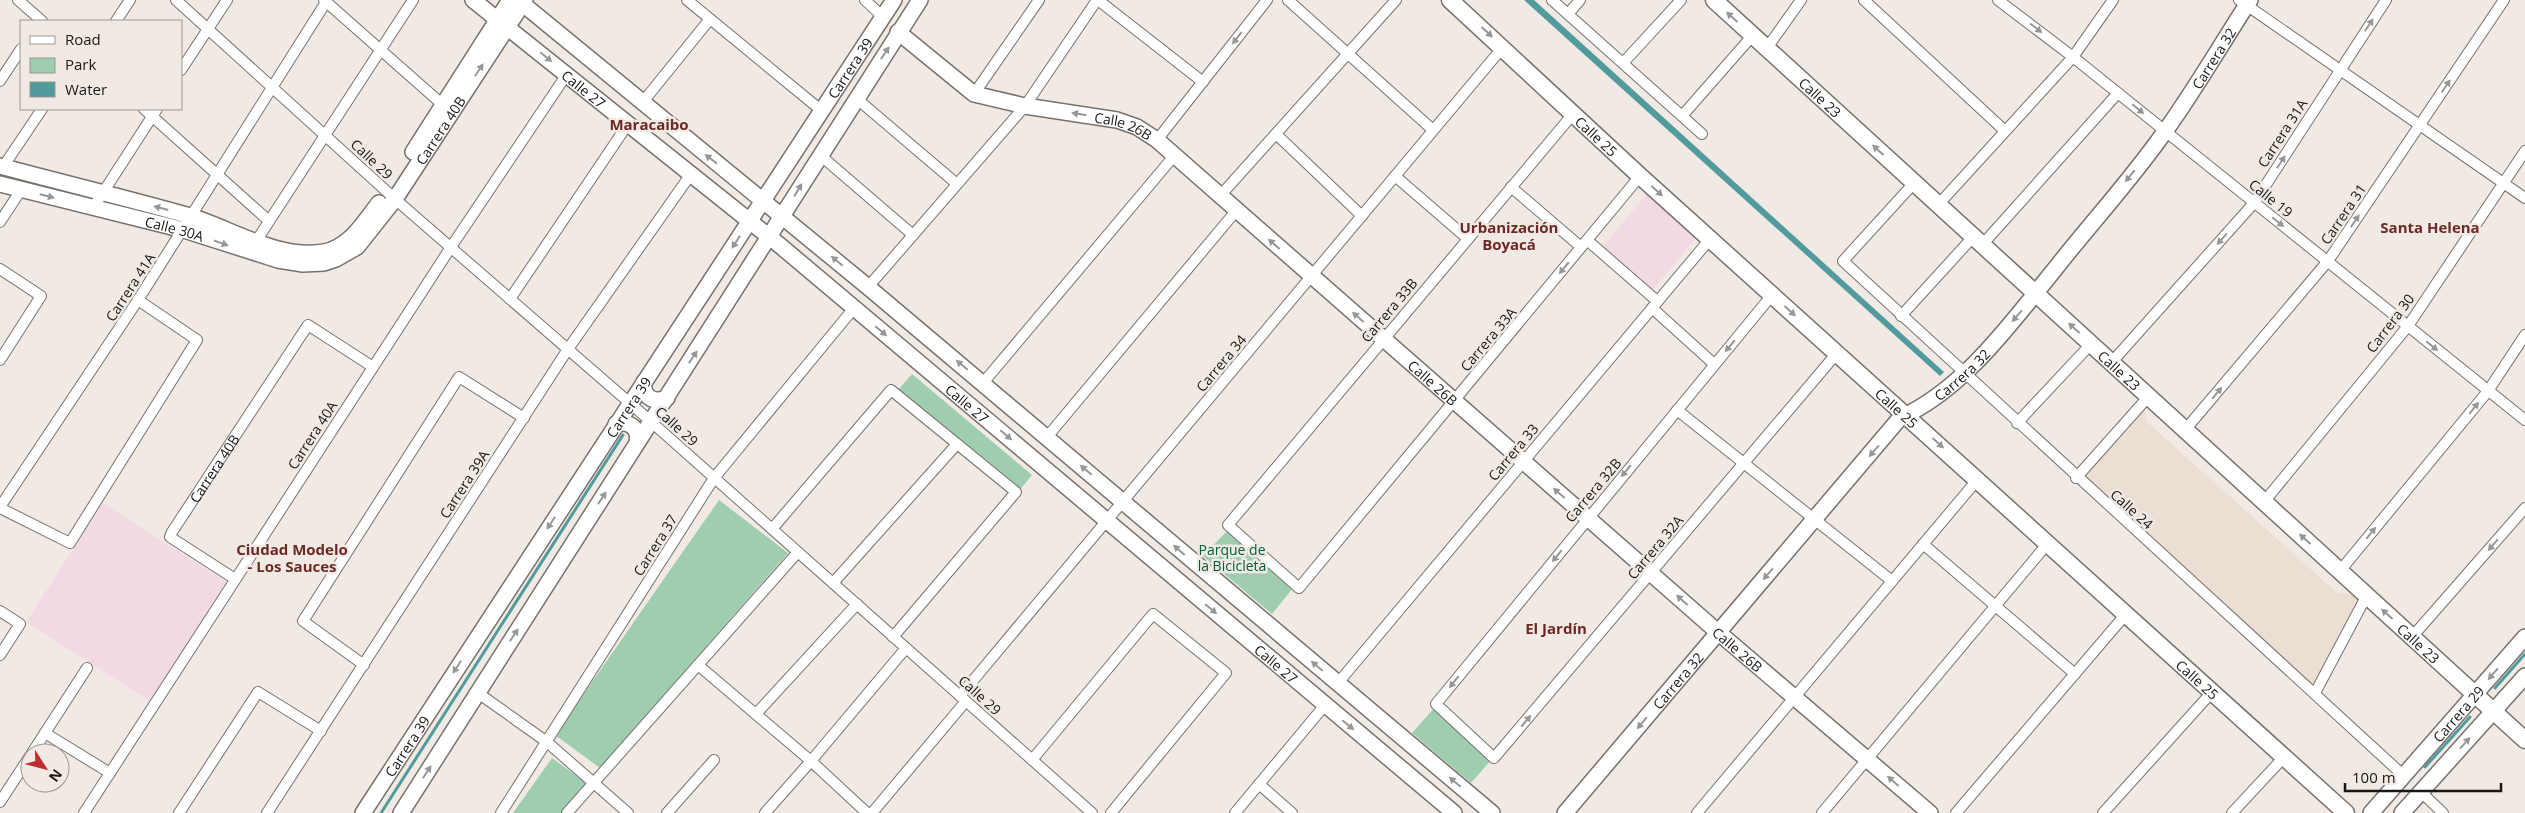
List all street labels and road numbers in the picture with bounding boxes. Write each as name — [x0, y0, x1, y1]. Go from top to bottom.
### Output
street label: Carrera 32 — [2187, 24, 2240, 92]
street label: Carrera 39 — [823, 34, 877, 102]
street label: Calle 27 — [558, 65, 610, 112]
street label: Calle 23 — [1795, 73, 1846, 121]
street label: Carrera 40B — [411, 92, 469, 168]
street label: Carrera 31A — [2253, 95, 2311, 171]
street label: Calle 26B — [1093, 107, 1156, 144]
street label: Calle 25 — [1571, 112, 1622, 160]
street label: Calle 29 — [347, 135, 397, 183]
street label: Calle 19 — [2245, 175, 2297, 221]
street label: Carrera 31 — [2316, 180, 2370, 248]
street label: Calle 30A — [143, 211, 206, 245]
street label: Carrera 41A — [101, 249, 159, 325]
street label: Carrera 33B — [1357, 274, 1421, 346]
street label: Carrera 30 — [2362, 290, 2418, 356]
street label: Carrera 33A — [1456, 303, 1520, 375]
street label: Carrera 34 — [1192, 330, 1250, 396]
street label: Carrera 32 — [1930, 344, 1994, 405]
street label: Calle 23 — [2094, 346, 2145, 394]
street label: Calle 26B — [1404, 355, 1462, 409]
street label: Carrera 39 — [601, 373, 655, 441]
street label: Calle 27 — [942, 379, 993, 427]
street label: Calle 25 — [1872, 384, 1922, 432]
street label: Carrera 40A — [283, 397, 341, 473]
street label: Calle 29 — [652, 402, 702, 450]
street label: Carrera 33 — [1484, 419, 1542, 485]
street label: Carrera 40B — [184, 430, 243, 506]
street label: Carrera 39A — [435, 446, 493, 522]
street label: Carrera 32B — [1561, 454, 1625, 526]
street label: Calle 24 — [2107, 485, 2157, 533]
street label: Carrera 37 — [629, 511, 681, 579]
street label: Carrera 32A — [1623, 511, 1687, 583]
street label: Calle 23 — [2393, 619, 2444, 667]
street label: Calle 26B — [1709, 622, 1767, 676]
street label: Calle 27 — [1251, 640, 1302, 687]
street label: Carrera 32 — [1648, 648, 1707, 713]
street label: Calle 25 — [2172, 655, 2223, 703]
street label: Calle 29 — [955, 671, 1005, 719]
street label: Carrera 29 — [2428, 681, 2488, 746]
street label: Carrera 39 — [380, 712, 434, 780]

